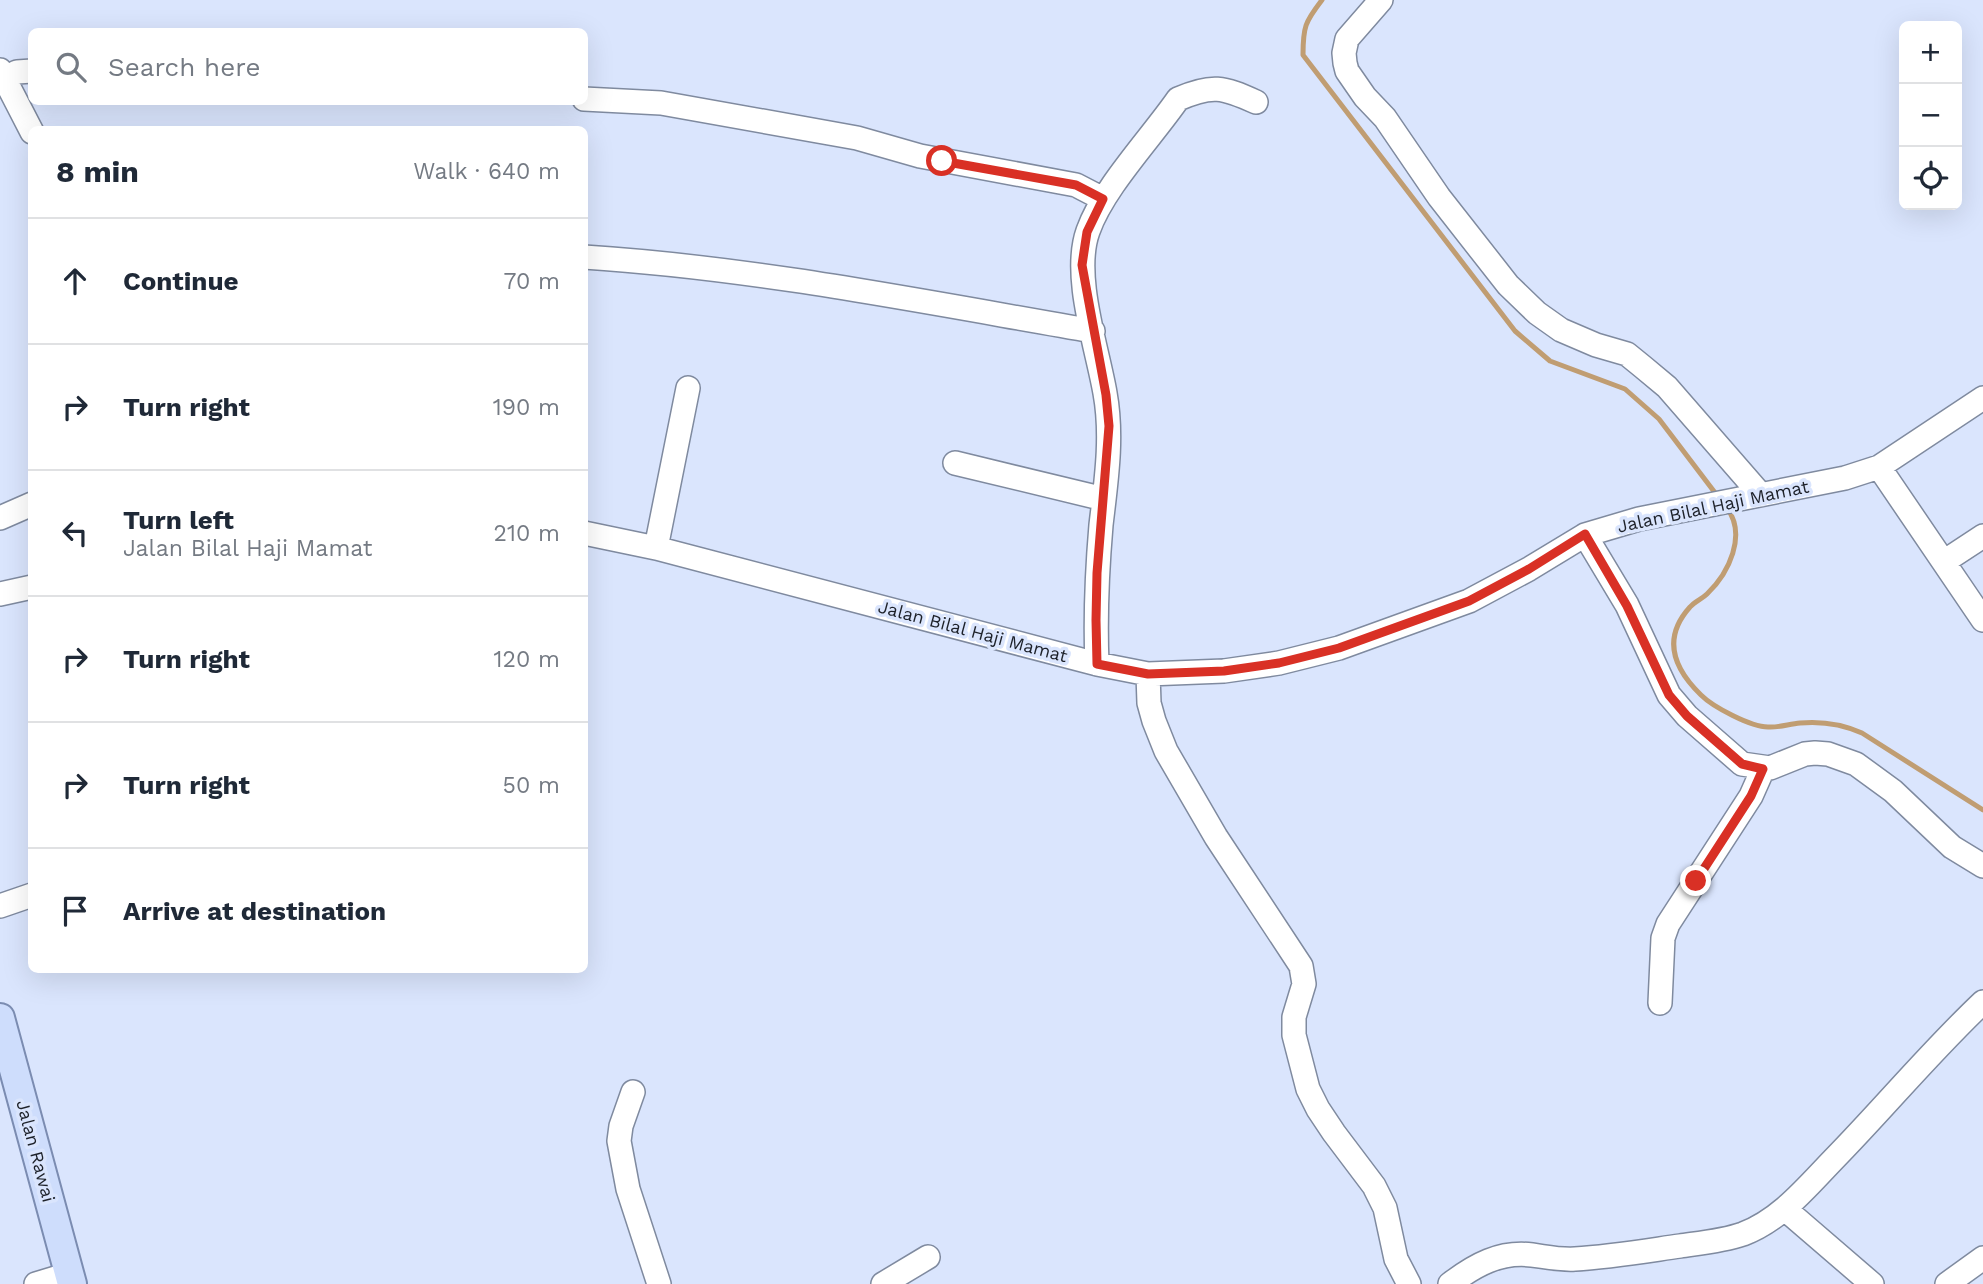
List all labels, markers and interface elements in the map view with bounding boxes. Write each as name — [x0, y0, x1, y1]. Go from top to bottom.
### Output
map controls — [1899, 21, 1962, 210]
button: + — [1899, 21, 1962, 84]
search box — [28, 28, 588, 105]
icon: search — [52, 48, 90, 86]
text: Search here — [108, 52, 260, 82]
button: − — [1899, 84, 1962, 147]
route start — [926, 145, 957, 176]
button: locate — [1899, 147, 1962, 210]
text: 8 min — [56, 154, 139, 189]
text: Walk · 640 m — [413, 158, 560, 185]
icon: ahead — [56, 262, 94, 300]
text: Continue — [123, 266, 239, 296]
text: 70 m — [503, 268, 560, 295]
icon: right — [56, 388, 94, 426]
text: Turn right — [123, 392, 250, 422]
text: 190 m — [493, 394, 560, 421]
street label: Jalan Bilal Haji Mamat — [1615, 475, 1811, 537]
text: Turn left — [123, 505, 234, 535]
icon: left — [56, 514, 94, 552]
text: 210 m — [494, 520, 560, 547]
text: Jalan Bilal Haji Mamat — [123, 535, 373, 562]
street label: Jalan Bilal Haji Mamat — [876, 596, 1070, 667]
icon: right — [56, 640, 94, 678]
text: Turn right — [123, 644, 250, 674]
text: 120 m — [494, 646, 560, 673]
icon: right — [56, 766, 94, 804]
text: Turn right — [123, 770, 250, 800]
text: 50 m — [503, 772, 560, 799]
route end — [1680, 865, 1711, 896]
icon: arrive — [56, 892, 94, 930]
text: Arrive at destination — [123, 896, 386, 926]
street label: Jalan Rawai — [12, 1098, 60, 1204]

